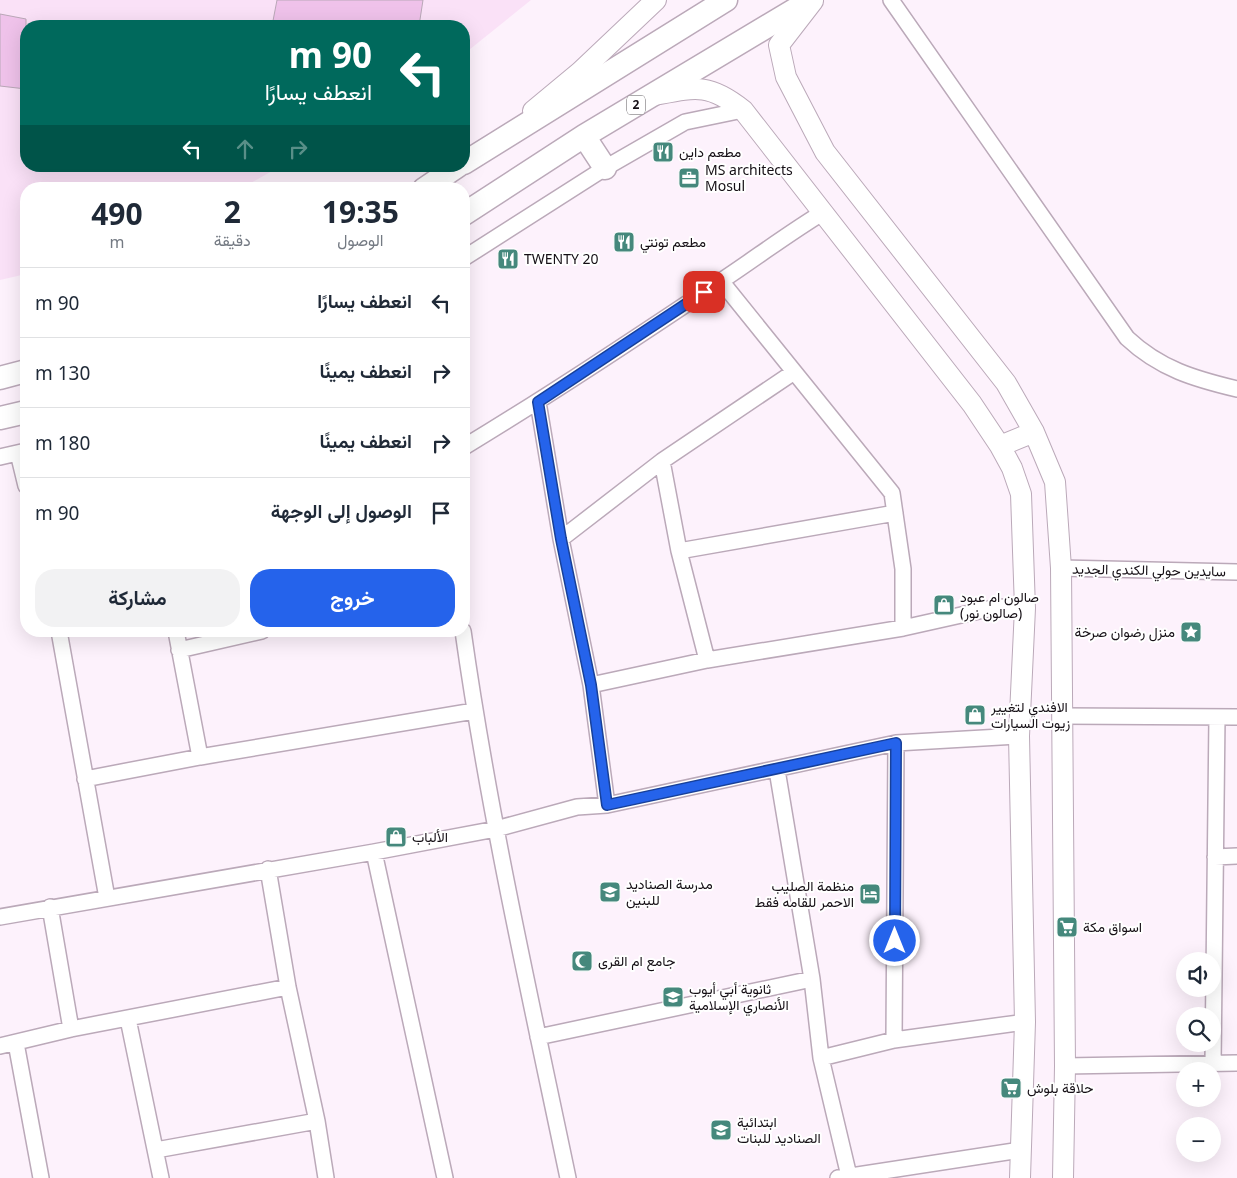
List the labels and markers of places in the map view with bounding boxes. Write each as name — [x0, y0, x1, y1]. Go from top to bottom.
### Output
restaurant icon: مطعم داين — [651, 140, 675, 164]
place label: مطعم داين — [679, 142, 741, 161]
place label: MS architects Mosul — [705, 160, 793, 195]
office icon: MS architects Mosul — [677, 166, 701, 190]
restaurant icon: مطعم تونتي — [612, 230, 636, 254]
place label: مطعم تونتي — [640, 232, 706, 254]
restaurant icon: TWENTY 20 — [496, 247, 520, 271]
place label: TWENTY 20 — [524, 249, 599, 268]
pin — [683, 271, 725, 313]
place label: صالون ام عبود (صالون نور) — [960, 587, 1039, 622]
shop icon: صالون ام عبود (صالون نور) — [932, 593, 956, 617]
place icon: منزل رضوان صرخة — [1179, 620, 1203, 644]
place label: منزل رضوان صرخة — [1075, 622, 1175, 642]
place label: الافندي لتغيير زيوت السيارات — [990, 697, 1070, 732]
shop icon: الافندي لتغيير زيوت السيارات — [963, 703, 987, 727]
shop icon: الألباب — [384, 825, 408, 849]
place label: الألباب — [412, 827, 448, 846]
place label: مدرسة الصناديد للبنين — [626, 874, 713, 909]
place label: منظمة الصليب الاحمر للقامه فقط — [755, 876, 854, 911]
school or university icon: مدرسة الصناديد للبنين — [598, 880, 622, 904]
hotel icon: منظمة الصليب الاحمر للقامه فقط — [858, 882, 882, 906]
supermarket icon: اسواق مكة — [1055, 915, 1079, 939]
place label: اسواق مكة — [1083, 917, 1142, 936]
mosque icon: جامع ام القرى — [570, 949, 594, 973]
place label: جامع ام القرى — [598, 951, 675, 972]
place label: ثانوية أبي أيوب الأنصاري الإسلامية — [689, 979, 789, 1017]
school or university icon: ثانوية أبي أيوب الأنصاري الإسلامية — [661, 985, 685, 1009]
supermarket icon: حلاقة بلوش — [999, 1076, 1023, 1100]
place label: حلاقة بلوش — [1027, 1078, 1093, 1097]
place label: ابتدائية الصناديد للبنات — [737, 1112, 821, 1147]
school or university icon: ابتدائية الصناديد للبنات — [709, 1118, 733, 1142]

